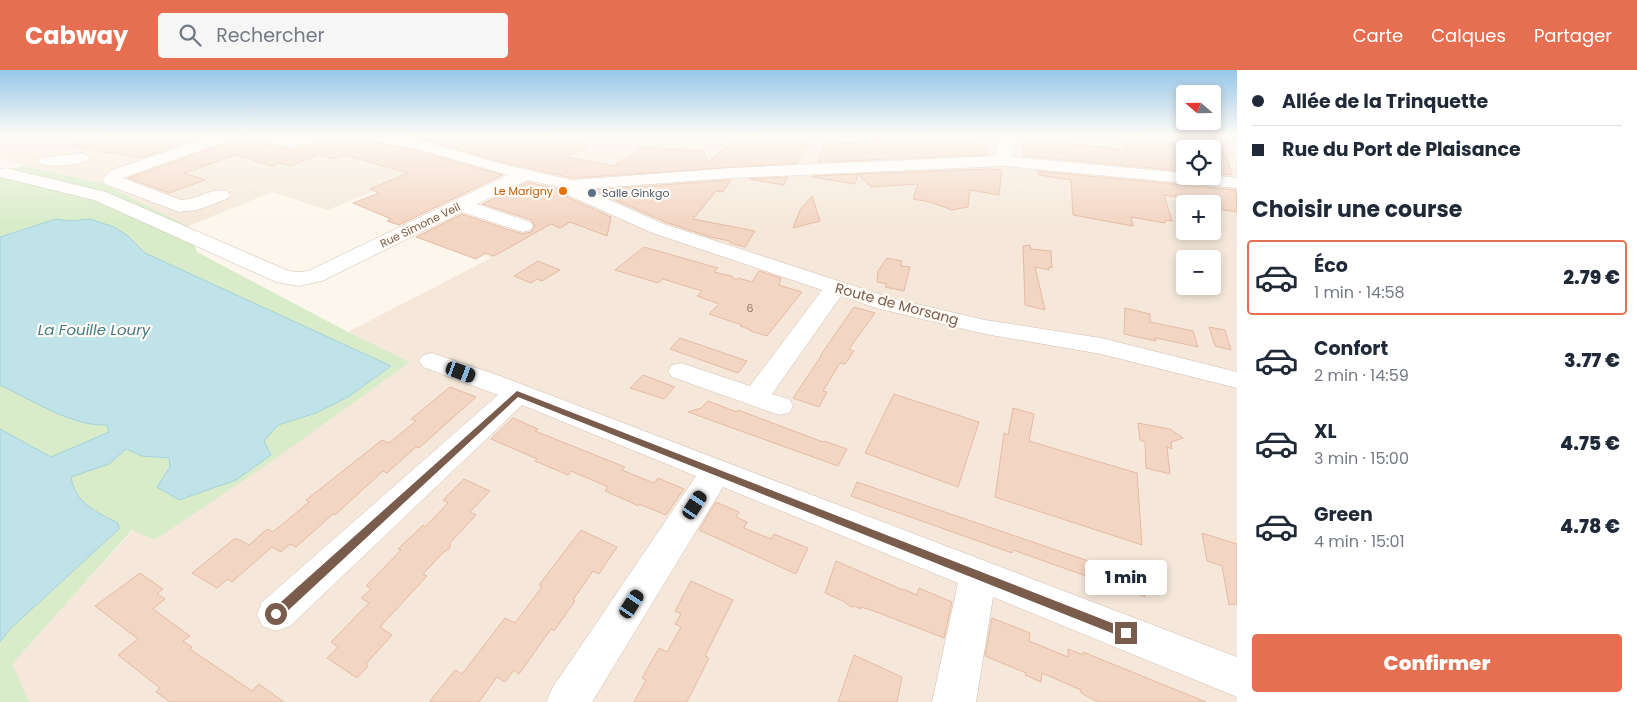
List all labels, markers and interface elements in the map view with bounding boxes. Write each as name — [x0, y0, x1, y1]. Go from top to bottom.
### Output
search box — [158, 13, 508, 58]
text: Cabway — [25, 19, 128, 52]
icon: search — [176, 21, 204, 49]
text: Rechercher — [216, 22, 325, 49]
text: Carte — [1353, 23, 1403, 48]
text: Calques — [1431, 23, 1506, 48]
text: Partager — [1534, 23, 1612, 48]
north arrow — [1176, 85, 1221, 130]
map controls — [1176, 85, 1221, 295]
text: Allée de la Trinquette — [1282, 88, 1488, 115]
text: Rue du Port de Plaisance — [1282, 136, 1521, 163]
button: locate — [1176, 140, 1221, 185]
place label: Le Marigny — [494, 183, 554, 199]
marker: Le Marigny — [557, 185, 569, 197]
place label: Salle Ginkgo — [602, 185, 670, 201]
marker: Salle Ginkgo — [586, 187, 598, 199]
text: Choisir une course — [1252, 194, 1462, 225]
button: + — [1176, 195, 1221, 240]
street label: Rue Simone Veil — [377, 199, 463, 251]
button: − — [1176, 250, 1221, 295]
text: Éco — [1314, 252, 1348, 279]
icon: car — [1254, 255, 1299, 300]
text: 2.79 € — [1563, 264, 1620, 291]
street label: Route de Morsang — [833, 278, 961, 330]
text: 1 min · 14:58 — [1314, 281, 1405, 304]
house number: 6 — [747, 300, 754, 316]
water label: La Fouille Loury — [38, 319, 151, 340]
text: Confort — [1314, 335, 1388, 362]
icon: car — [1254, 338, 1299, 383]
text: 3.77 € — [1564, 347, 1620, 374]
car — [444, 360, 477, 384]
text: 2 min · 14:59 — [1314, 364, 1409, 387]
text: XL — [1314, 418, 1337, 445]
icon: car — [1254, 421, 1299, 466]
text: 4.75 € — [1560, 430, 1620, 457]
text: 3 min · 15:00 — [1314, 447, 1409, 470]
car — [680, 488, 709, 522]
text: Green — [1314, 501, 1373, 528]
icon: car — [1254, 504, 1299, 549]
text: 4.78 € — [1560, 513, 1620, 540]
text: 4 min · 15:01 — [1314, 530, 1405, 553]
callout: 1 min — [1085, 560, 1167, 596]
text: 1 min — [1105, 566, 1147, 589]
car — [617, 587, 646, 621]
route start — [265, 603, 287, 625]
route end — [1115, 622, 1137, 644]
button: Confirmer — [1252, 634, 1622, 692]

